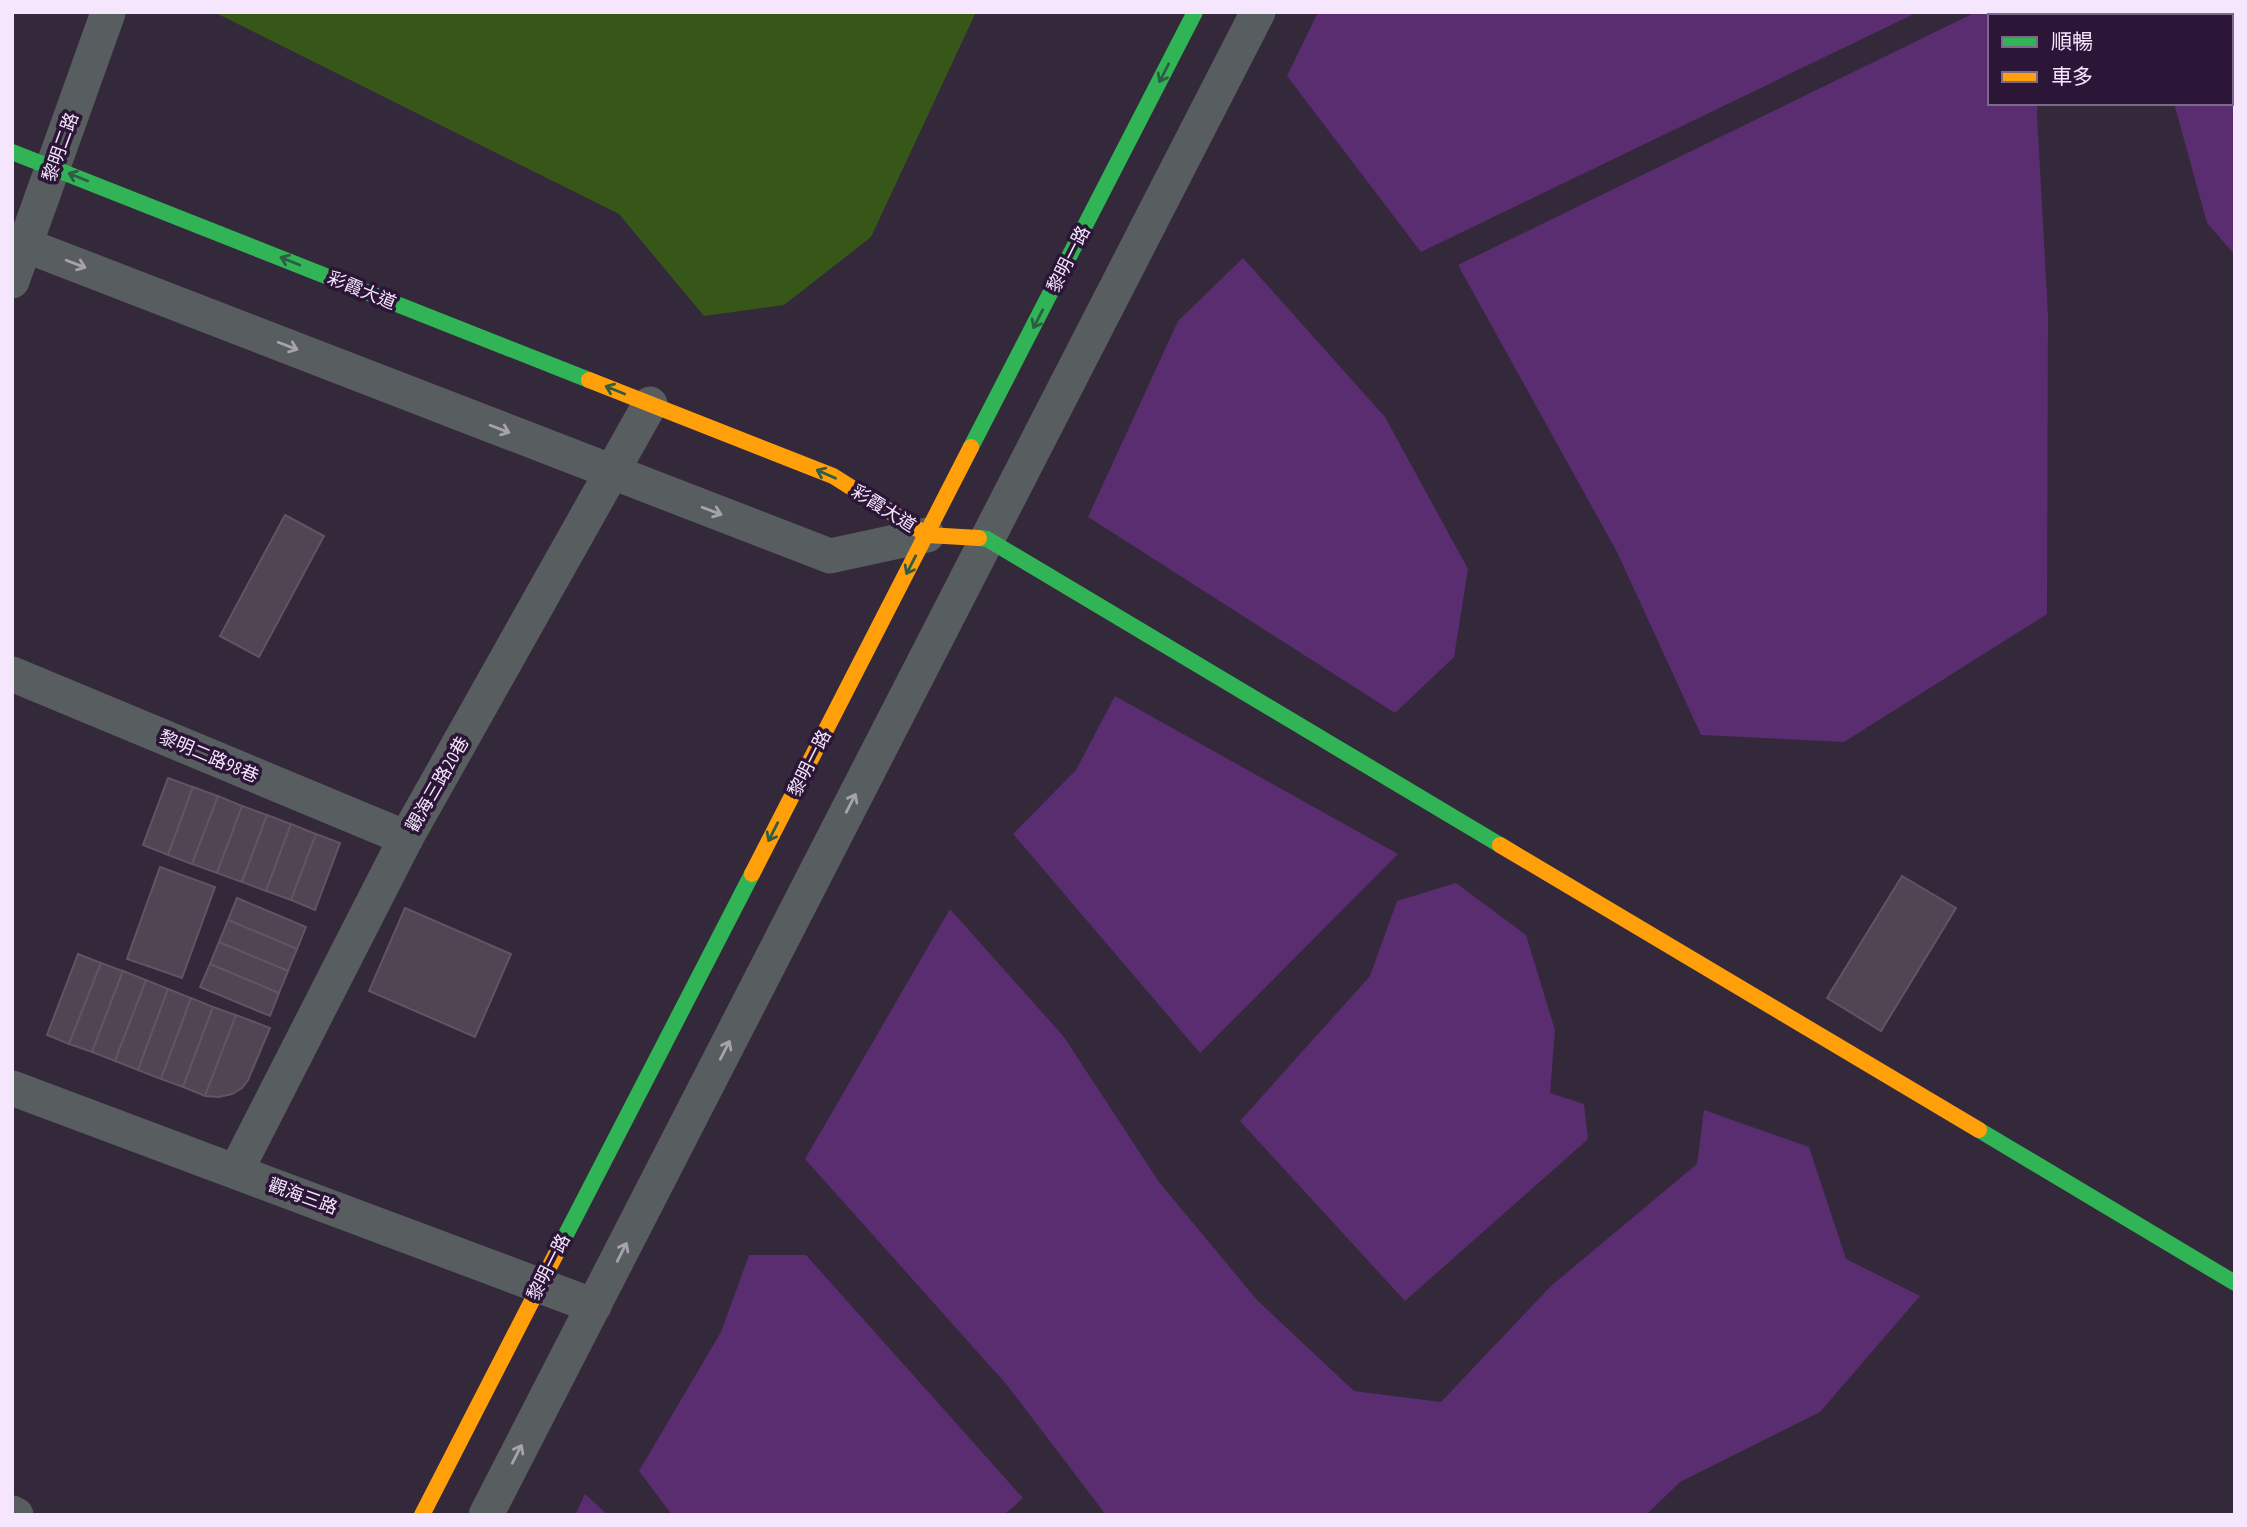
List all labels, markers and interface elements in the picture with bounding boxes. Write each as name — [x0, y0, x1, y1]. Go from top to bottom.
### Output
legend — [1988, 14, 2233, 105]
text: 順暢 — [2051, 28, 2093, 55]
one-way arrow — [1157, 62, 1170, 83]
text: 車多 — [2051, 63, 2093, 90]
street label: 黎明二路 — [37, 109, 83, 185]
one-way arrow — [68, 170, 90, 183]
street label: 黎明一路 — [1041, 222, 1095, 296]
one-way arrow — [279, 254, 301, 267]
one-way arrow — [64, 259, 86, 272]
street label: 彩霞大道 — [324, 266, 400, 314]
one-way arrow — [1030, 308, 1044, 329]
one-way arrow — [277, 341, 298, 354]
one-way arrow — [605, 383, 627, 396]
one-way arrow — [489, 423, 511, 436]
one-way arrow — [816, 467, 838, 480]
street label: 彩霞大道 — [847, 479, 921, 537]
one-way arrow — [701, 505, 723, 518]
one-way arrow — [904, 554, 918, 575]
street label: 黎明二路98巷 — [156, 725, 262, 787]
street label: 黎明一路 — [782, 726, 836, 800]
street label: 觀海三路20巷 — [400, 732, 474, 836]
one-way arrow — [845, 794, 859, 814]
one-way arrow — [766, 821, 779, 842]
one-way arrow — [719, 1040, 733, 1060]
street label: 觀海三路 — [265, 1173, 341, 1219]
street label: 黎明一路 — [521, 1230, 575, 1304]
one-way arrow — [615, 1242, 629, 1263]
one-way arrow — [511, 1444, 525, 1465]

